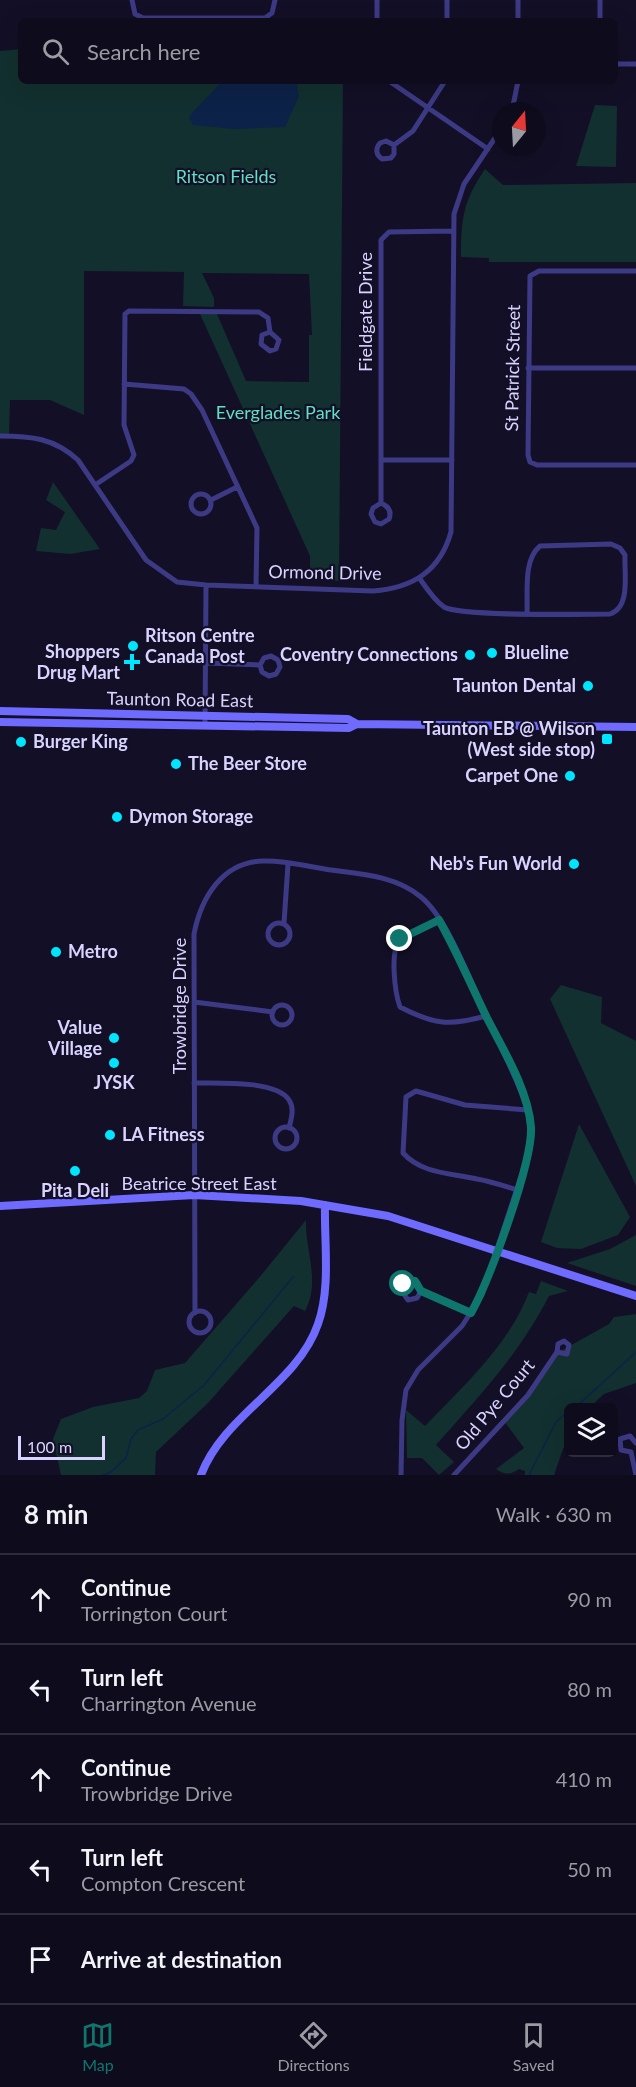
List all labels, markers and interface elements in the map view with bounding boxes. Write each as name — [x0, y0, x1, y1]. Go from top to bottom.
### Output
search box — [18, 18, 618, 84]
icon: search — [39, 35, 72, 68]
text: Search here — [87, 38, 200, 65]
north arrow — [492, 102, 546, 156]
park label: Ritson Fields — [176, 165, 277, 187]
street label: Fieldgate Drive — [354, 252, 376, 372]
street label: St Patrick Street — [500, 304, 524, 432]
park label: Everglades Park — [216, 401, 341, 423]
street label: Ormond Drive — [268, 560, 382, 584]
place label: Ritson Centre Canada Post — [145, 624, 255, 667]
marker: Ritson Centre Canada Post — [126, 639, 140, 653]
place label: Shoppers Drug Mart — [36, 640, 120, 683]
place label: Blueline — [504, 641, 569, 663]
place label: Coventry Connections — [280, 643, 458, 665]
marker: Blueline — [485, 646, 499, 660]
marker: Coventry Connections — [463, 648, 477, 662]
marker: Shoppers Drug Mart — [125, 655, 139, 669]
place label: Taunton Dental — [453, 674, 576, 696]
marker: Taunton Dental — [581, 679, 595, 693]
street label: Taunton Road East — [106, 687, 254, 711]
place label: Taunton EB @ Wilson (West side stop) — [423, 717, 595, 760]
place label: Burger King — [33, 730, 128, 752]
marker: Taunton EB @ Wilson (West side stop) — [600, 732, 614, 746]
marker: Burger King — [14, 735, 28, 749]
place label: The Beer Store — [188, 752, 307, 774]
marker: The Beer Store — [169, 757, 183, 771]
place label: Carpet One — [465, 764, 558, 786]
marker: Carpet One — [563, 769, 577, 783]
place label: Dymon Storage — [129, 805, 254, 827]
marker: Dymon Storage — [110, 810, 124, 824]
place label: Neb's Fun World — [429, 852, 562, 874]
marker: Neb's Fun World — [567, 857, 581, 871]
route end — [386, 925, 412, 951]
street label: Trowbridge Drive — [168, 938, 190, 1074]
place label: Metro — [68, 940, 118, 962]
marker: Metro — [49, 945, 63, 959]
place label: Value Village — [47, 1016, 102, 1059]
marker: Value Village — [107, 1031, 121, 1045]
marker: JYSK — [107, 1056, 121, 1070]
place label: JYSK — [93, 1071, 135, 1093]
place label: LA Fitness — [122, 1123, 205, 1145]
marker: LA Fitness — [103, 1128, 117, 1142]
marker: Pita Deli — [68, 1164, 82, 1178]
street label: Beatrice Street East — [121, 1172, 277, 1194]
place label: Pita Deli — [41, 1179, 109, 1201]
route start — [389, 1270, 415, 1296]
street label: Old Pye Court — [450, 1354, 539, 1454]
map controls — [564, 1403, 618, 1457]
button: layers — [564, 1403, 618, 1457]
scale bar — [18, 1433, 105, 1460]
text: 100 m — [27, 1437, 72, 1456]
text: 8 min — [24, 1498, 88, 1530]
text: Walk · 630 m — [496, 1502, 612, 1526]
text: Continue — [81, 1574, 171, 1601]
icon: ahead — [24, 1583, 57, 1616]
text: 90 m — [567, 1587, 612, 1611]
text: Torrington Court — [81, 1601, 227, 1625]
text: Turn left — [81, 1664, 163, 1691]
icon: left — [24, 1673, 57, 1706]
text: 80 m — [567, 1677, 612, 1701]
text: Charrington Avenue — [81, 1691, 257, 1715]
text: Continue — [81, 1754, 171, 1781]
icon: ahead — [24, 1763, 57, 1796]
text: 410 m — [556, 1767, 612, 1791]
text: Trowbridge Drive — [81, 1781, 232, 1805]
text: Turn left — [81, 1844, 163, 1871]
icon: left — [24, 1853, 57, 1886]
text: 50 m — [567, 1857, 612, 1881]
text: Compton Crescent — [81, 1871, 245, 1895]
icon: arrive — [24, 1943, 57, 1976]
text: Arrive at destination — [81, 1946, 282, 1973]
tab: Map — [81, 2019, 114, 2074]
tab: Directions — [277, 2019, 350, 2074]
tab: Saved — [513, 2019, 554, 2074]

